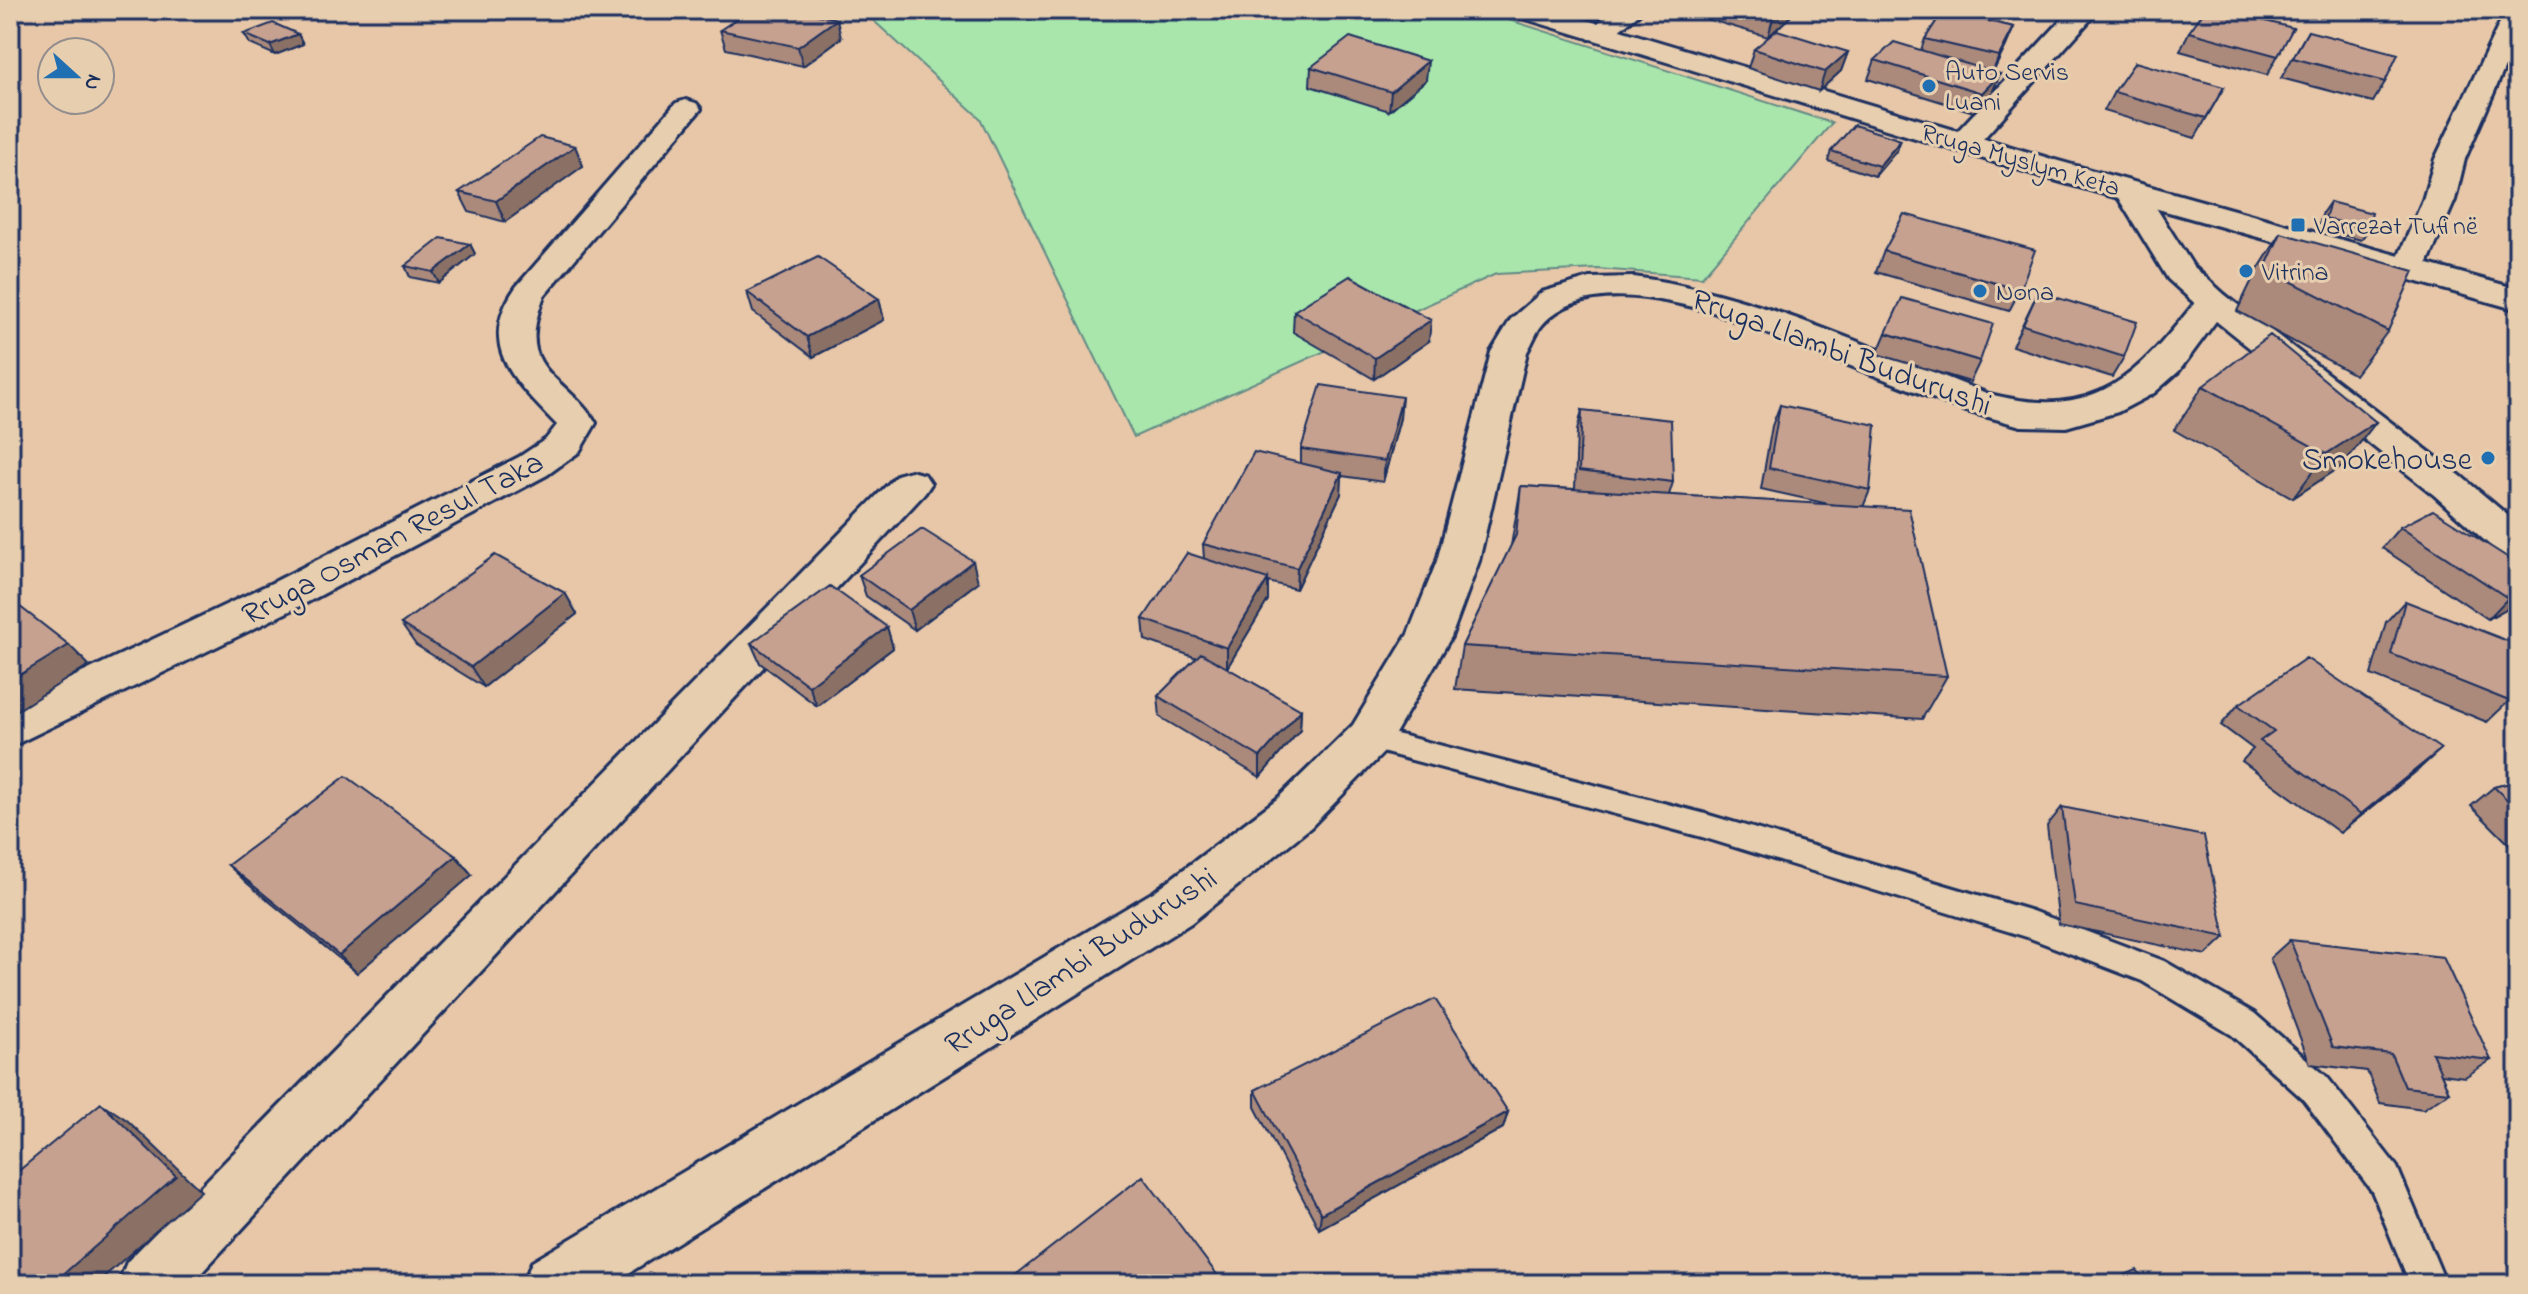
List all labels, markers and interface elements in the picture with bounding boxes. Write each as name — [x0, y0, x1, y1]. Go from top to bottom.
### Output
north arrow — [36, 36, 116, 116]
place label: Auto Servis Luani — [1945, 55, 2069, 123]
text: N — [74, 69, 109, 95]
marker: Auto Servis Luani — [1920, 77, 1938, 95]
street label: Rruga Myslym Keta — [1916, 115, 2124, 208]
place label: Varrezat Tufinë — [2313, 209, 2478, 247]
marker: Varrezat Tufinë — [2289, 216, 2307, 234]
place label: Vitrina — [2261, 255, 2329, 293]
marker: Vitrina — [2237, 262, 2255, 280]
place label: Nona — [1996, 275, 2054, 313]
street label: Rruga Llambi Budurushi — [1684, 278, 1998, 431]
marker: Nona — [1971, 282, 1989, 300]
place label: Smokehouse — [2302, 438, 2473, 485]
street label: Rruga Osman Resul Taka — [234, 441, 553, 640]
marker: Smokehouse — [2479, 449, 2497, 467]
street label: Rruga Llambi Budurushi — [936, 857, 1228, 1069]

